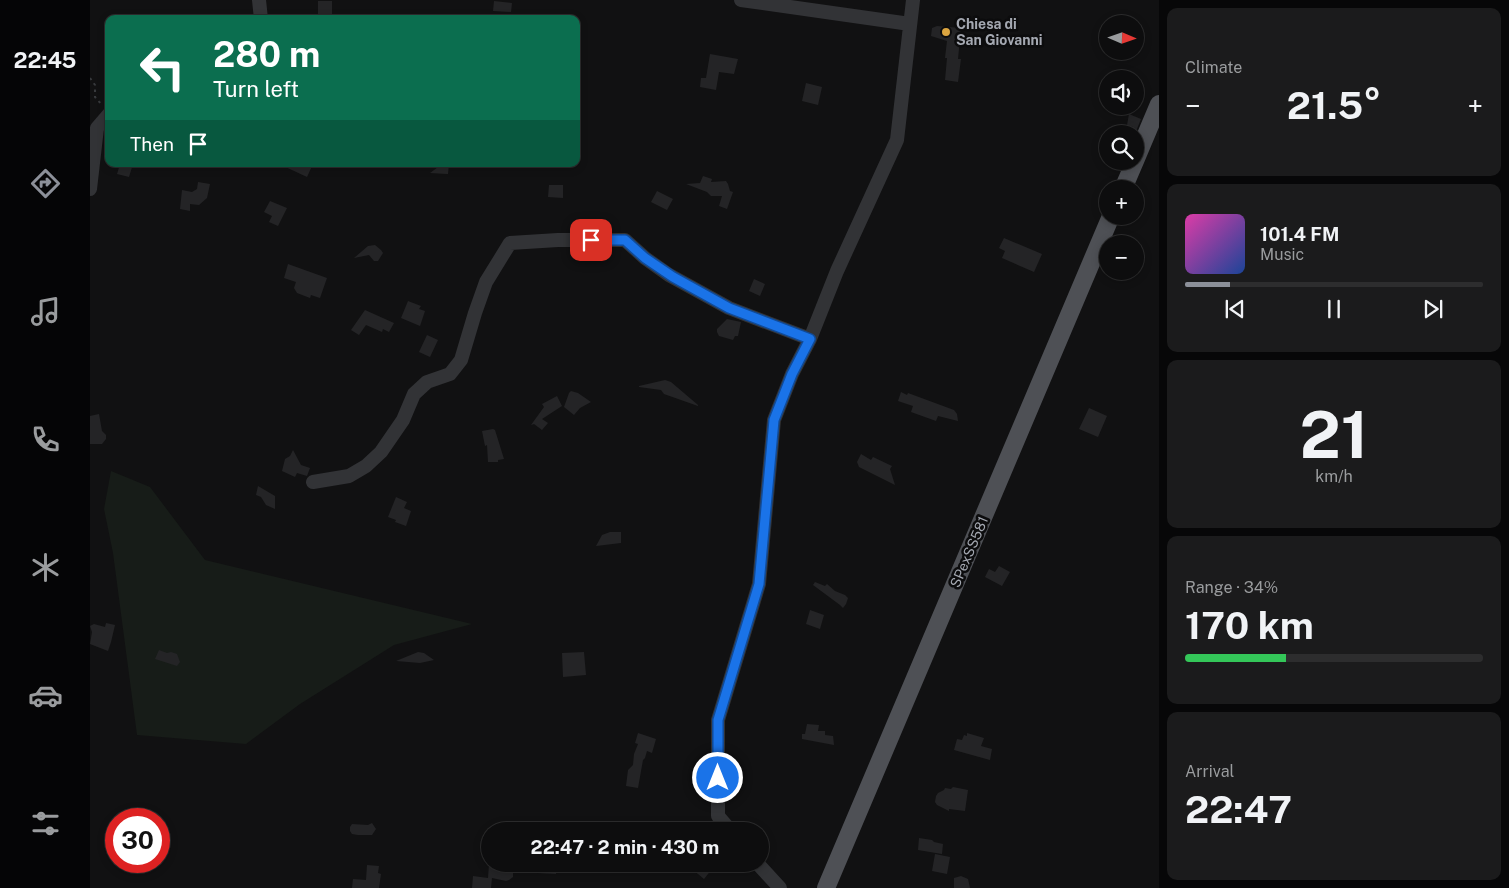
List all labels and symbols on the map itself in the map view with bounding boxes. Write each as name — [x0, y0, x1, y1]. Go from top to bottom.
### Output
north arrow — [1099, 15, 1144, 60]
place label: Chiesa di San Giovanni — [956, 16, 1043, 48]
marker: Chiesa di San Giovanni — [940, 26, 952, 38]
pin — [570, 219, 612, 261]
street label: SPexSS581 — [947, 514, 991, 590]
position arrow — [691, 751, 743, 803]
speed limit sign: 30 — [105, 808, 170, 873]

